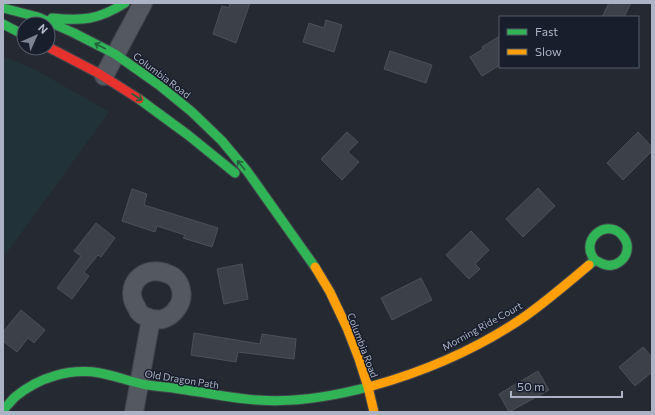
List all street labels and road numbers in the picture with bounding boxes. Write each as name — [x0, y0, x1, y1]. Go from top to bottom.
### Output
street label: Columbia Road — [131, 50, 193, 101]
street label: Morning Ride Court — [440, 299, 524, 353]
street label: Columbia Road — [345, 311, 381, 379]
street label: Old Dragon Path — [144, 367, 220, 391]

